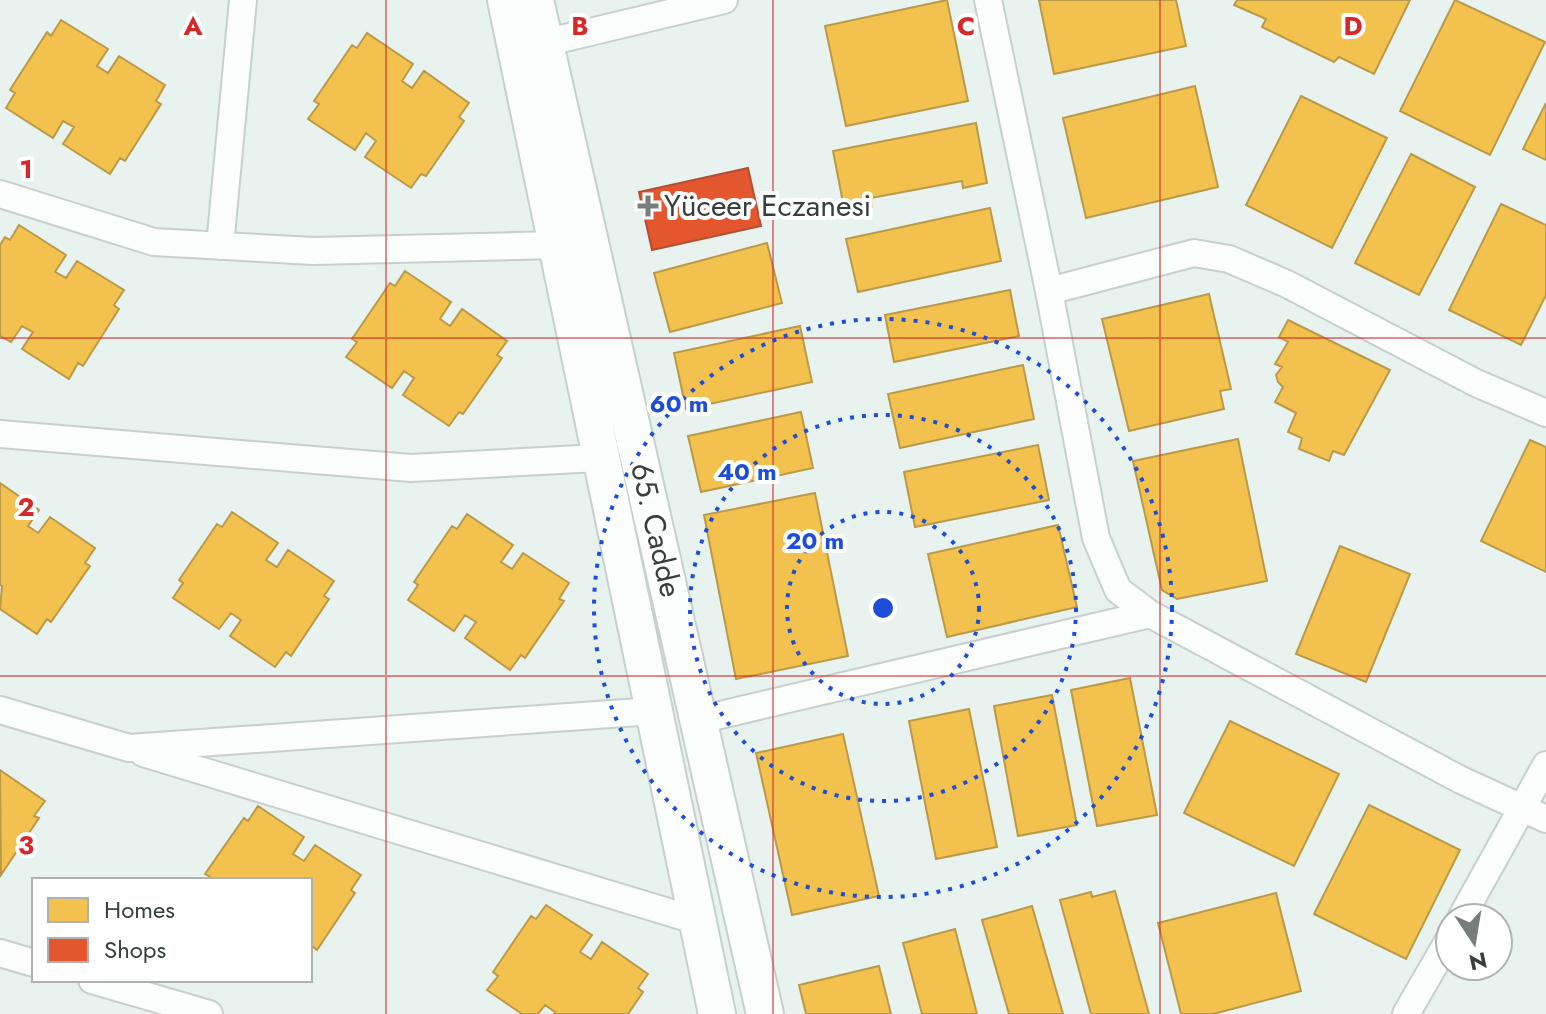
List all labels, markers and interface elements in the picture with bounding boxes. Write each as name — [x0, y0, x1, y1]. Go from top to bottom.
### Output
text: A — [182, 7, 203, 45]
text: B — [571, 7, 589, 45]
text: C — [957, 7, 975, 45]
text: D — [1343, 7, 1363, 45]
text: 1 — [19, 150, 33, 188]
place label: Yüceer Eczanesi — [664, 184, 871, 227]
marker: Yüceer Eczanesi — [639, 197, 657, 215]
text: 60 m — [650, 386, 708, 421]
text: 40 m — [717, 454, 777, 489]
street label: 65. Cadde — [620, 458, 693, 601]
text: 2 — [17, 488, 35, 526]
text: 20 m — [786, 523, 844, 558]
centre of rings — [869, 594, 897, 622]
text: 3 — [18, 826, 34, 864]
legend — [32, 878, 312, 982]
text: Homes — [104, 892, 175, 927]
north arrow — [1434, 902, 1514, 982]
text: Shops — [104, 932, 166, 967]
text: N — [1466, 944, 1490, 979]

